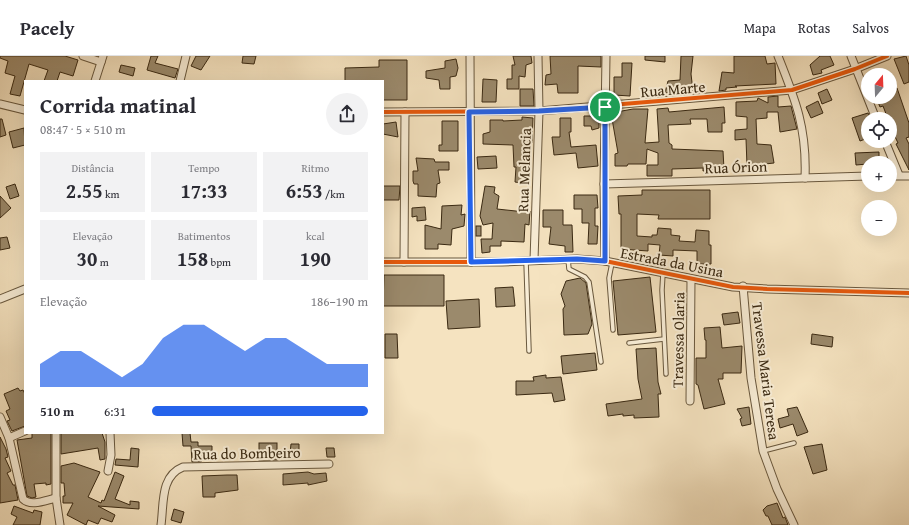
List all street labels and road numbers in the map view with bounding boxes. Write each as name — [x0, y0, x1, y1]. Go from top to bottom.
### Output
street label: Rua Marte — [640, 76, 706, 102]
street label: Rua Melancia — [512, 128, 536, 212]
street label: Rua Órion — [704, 155, 768, 179]
street label: Estrada da Usina — [619, 242, 725, 282]
street label: Travessa Olaria — [667, 292, 689, 388]
street label: Travessa Maria Teresa — [747, 301, 785, 441]
street label: Rua do Bombeiro — [193, 442, 301, 464]

